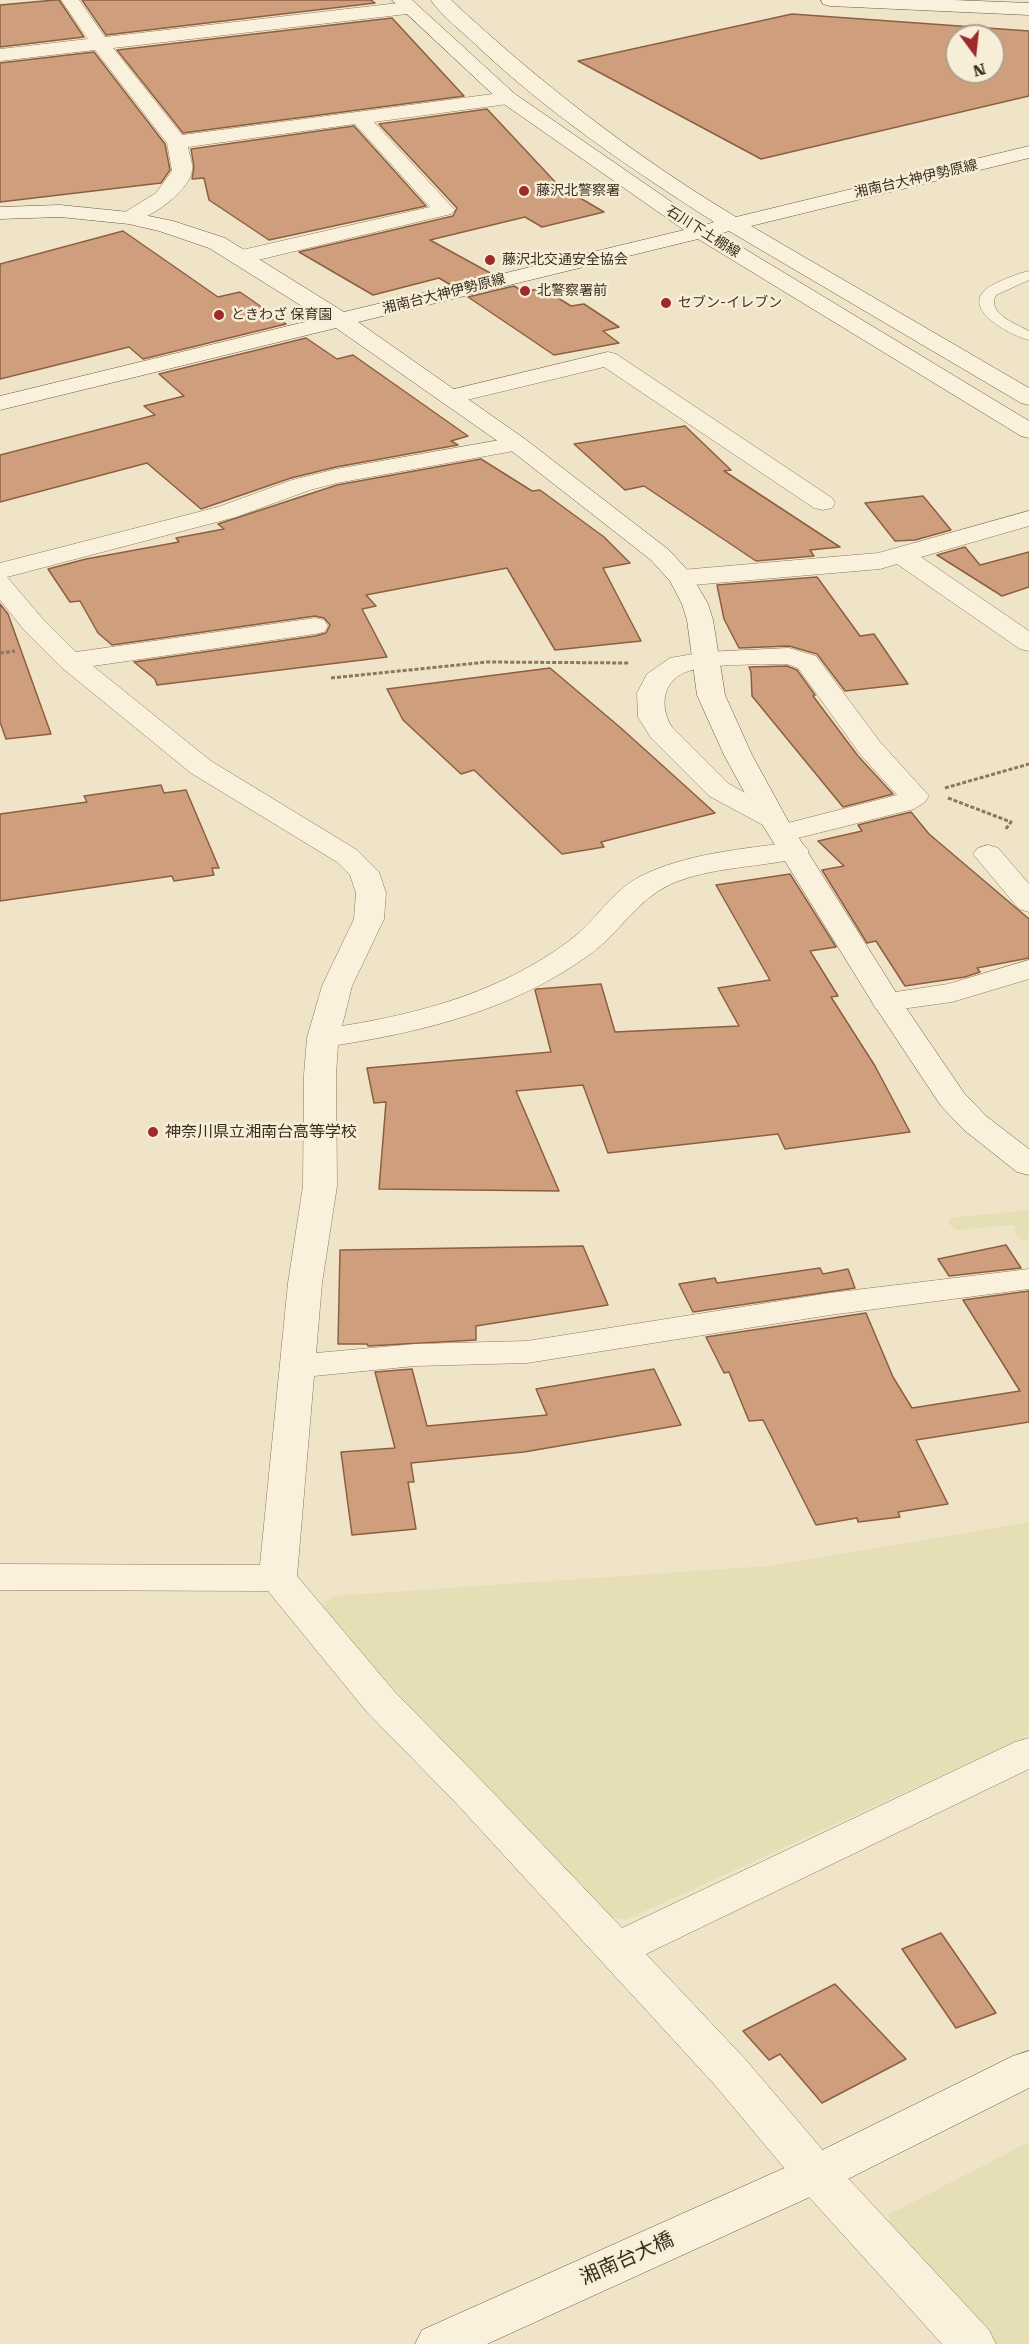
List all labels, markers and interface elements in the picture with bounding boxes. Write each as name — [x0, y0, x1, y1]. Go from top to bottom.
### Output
north arrow — [945, 24, 1005, 84]
text: N — [971, 59, 988, 81]
street label: 湘南台大神伊勢原線 — [853, 157, 979, 201]
place label: 藤沢北警察署 — [536, 183, 620, 199]
marker: 藤沢北警察署 — [517, 184, 531, 198]
street label: 石川下土棚線 — [663, 203, 743, 261]
place label: 藤沢北交通安全協会 — [502, 252, 628, 268]
marker: 藤沢北交通安全協会 — [483, 253, 497, 267]
street label: 湘南台大神伊勢原線 — [381, 271, 507, 317]
place label: 北警察署前 — [537, 283, 607, 299]
marker: 北警察署前 — [518, 284, 532, 298]
place label: セブン-イレブン — [678, 295, 782, 311]
marker: セブン-イレブン — [659, 296, 673, 310]
place label: ときわざ 保育園 — [231, 307, 333, 323]
marker: ときわざ 保育園 — [212, 308, 226, 322]
place label: 神奈川県立湘南台高等学校 — [165, 1122, 357, 1142]
marker: 神奈川県立湘南台高等学校 — [146, 1125, 160, 1139]
street label: 湘南台大橋 — [576, 2228, 678, 2290]

